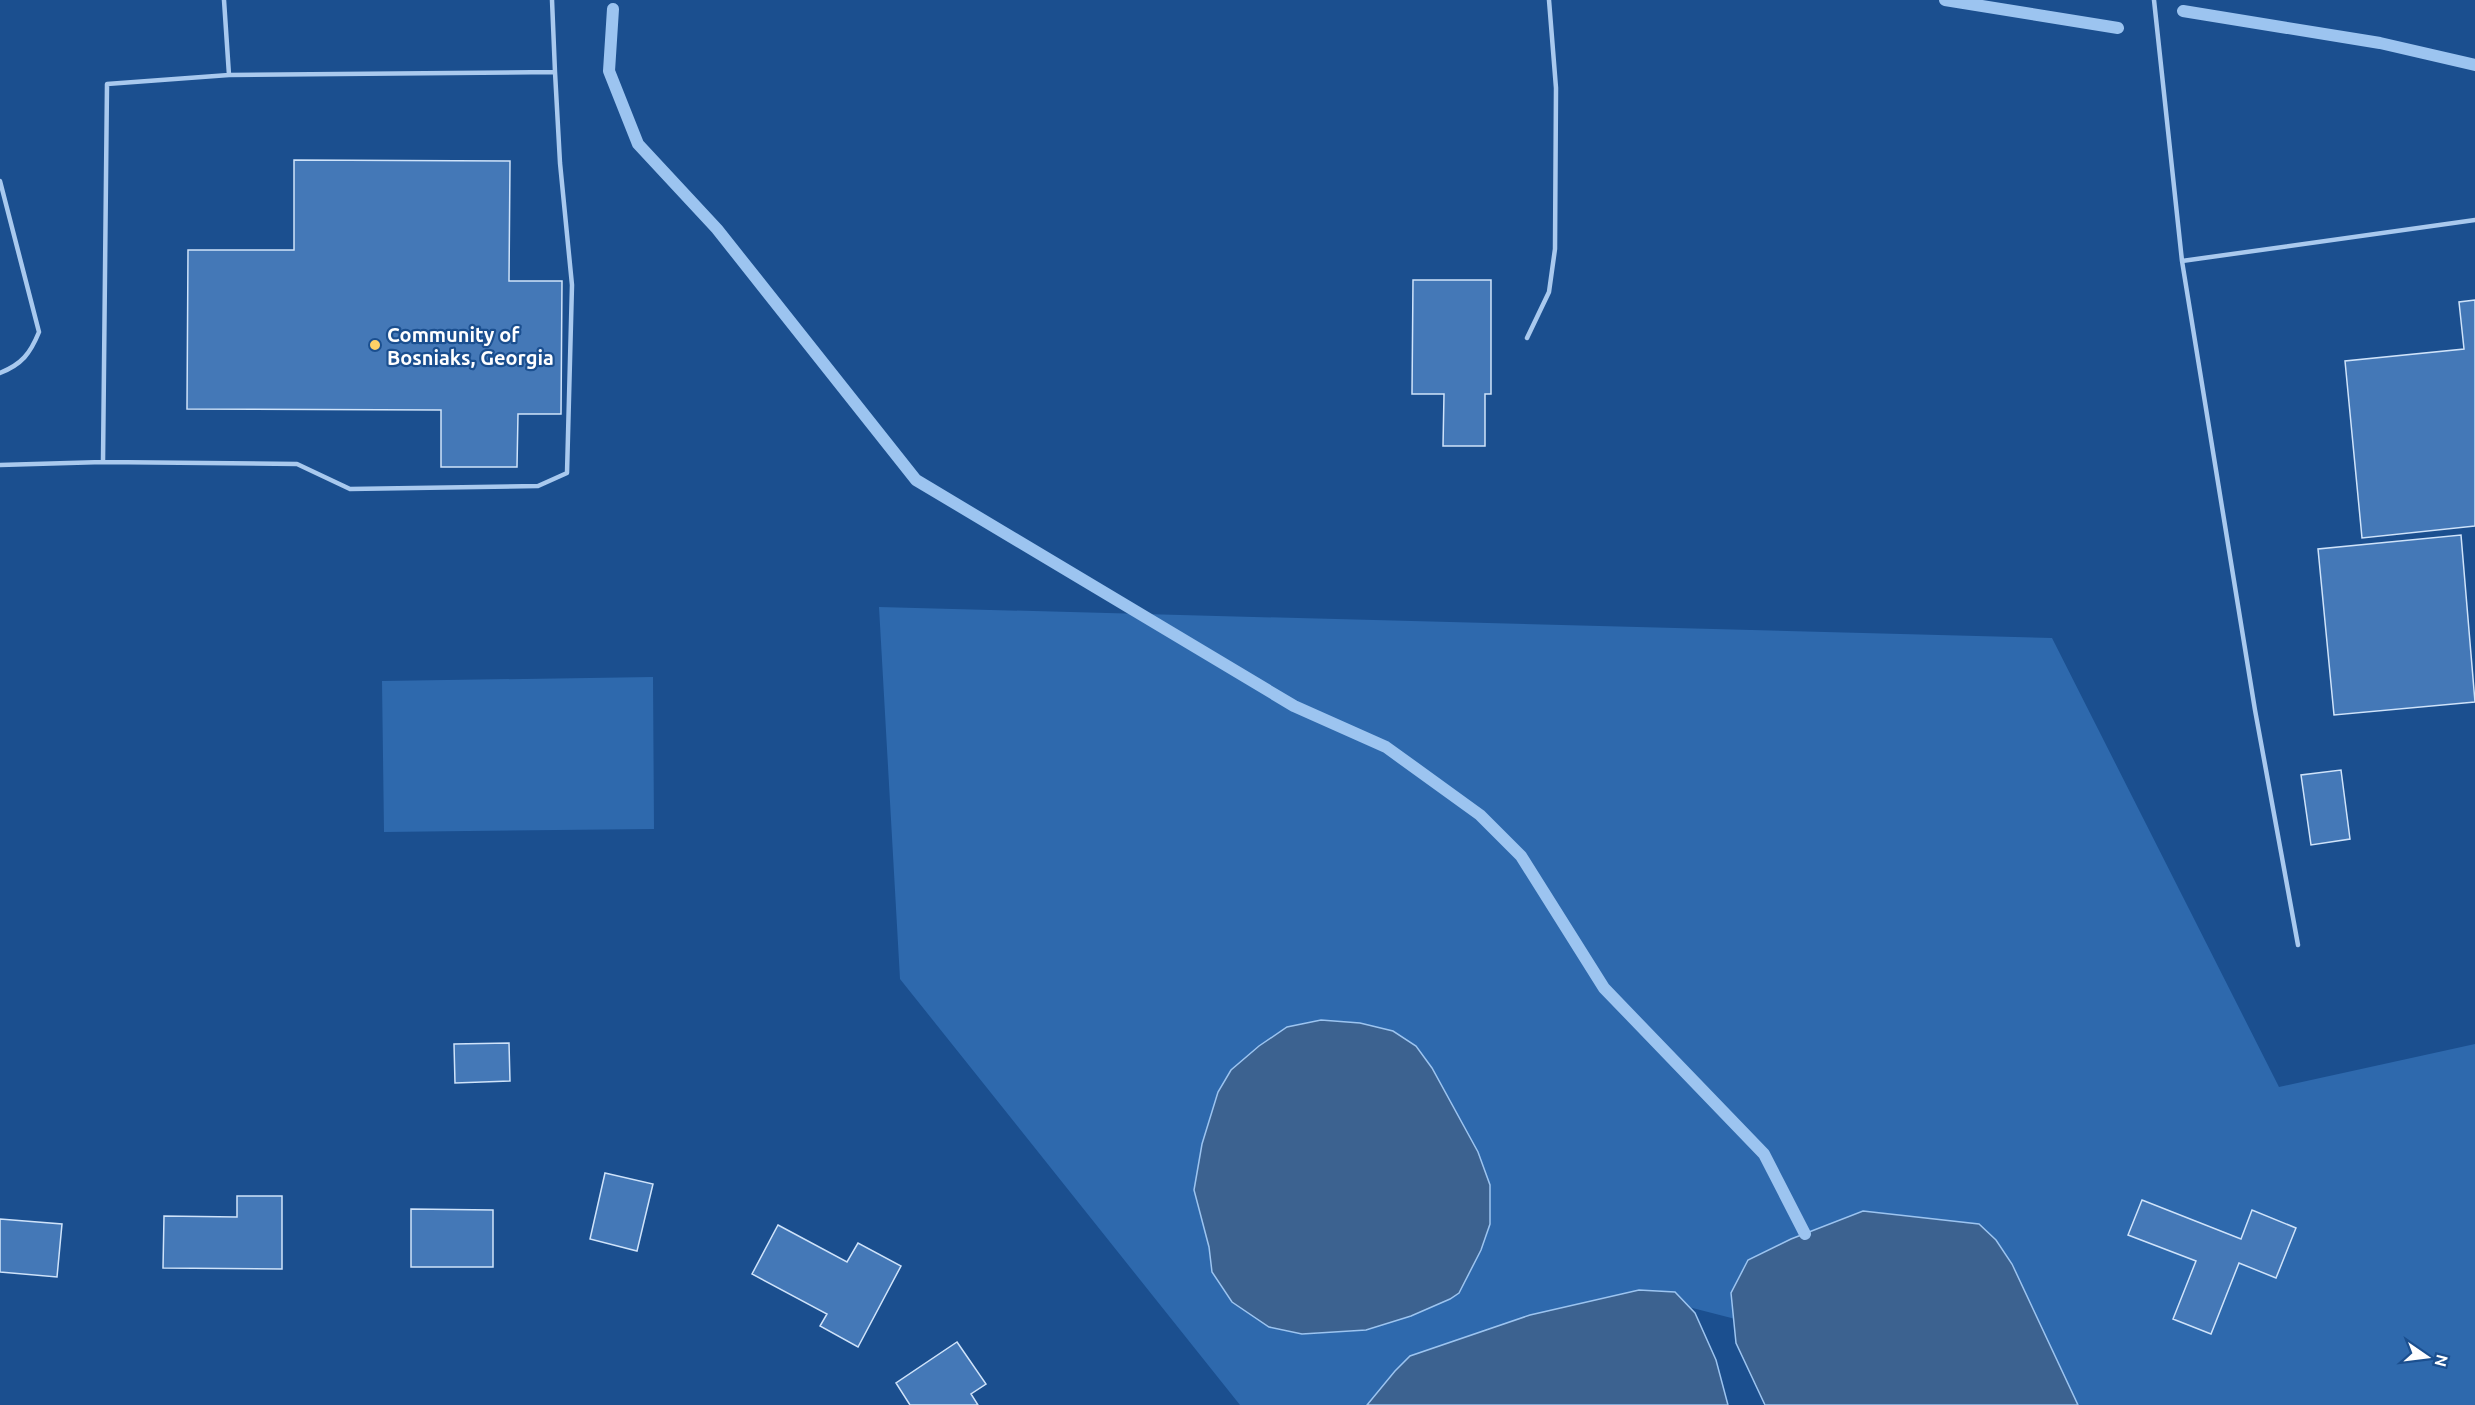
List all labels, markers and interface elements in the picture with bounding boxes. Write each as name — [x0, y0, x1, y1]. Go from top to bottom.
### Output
place label: Community of Bosniaks, Georgia — [387, 323, 554, 369]
marker: Community of Bosniaks, Georgia — [368, 338, 382, 352]
north arrow — [2397, 1327, 2457, 1387]
text: N — [2431, 1353, 2452, 1369]

